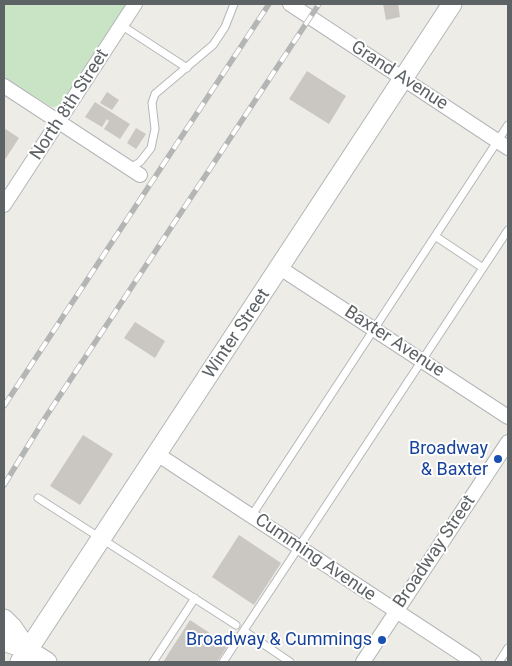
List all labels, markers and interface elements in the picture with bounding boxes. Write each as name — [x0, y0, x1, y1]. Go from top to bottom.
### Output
street label: Grand Avenue — [346, 37, 452, 115]
street label: North 8th Street — [26, 46, 114, 164]
street label: Winter Street — [199, 285, 275, 383]
street label: Baxter Avenue — [340, 302, 448, 382]
place label: Broadway & Baxter — [409, 438, 488, 480]
marker: Broadway & Baxter — [492, 453, 504, 465]
street label: Broadway Street — [389, 492, 481, 612]
street label: Cumming Avenue — [251, 510, 379, 606]
place label: Broadway & Cummings — [186, 629, 372, 651]
marker: Broadway & Cummings — [376, 634, 388, 646]

